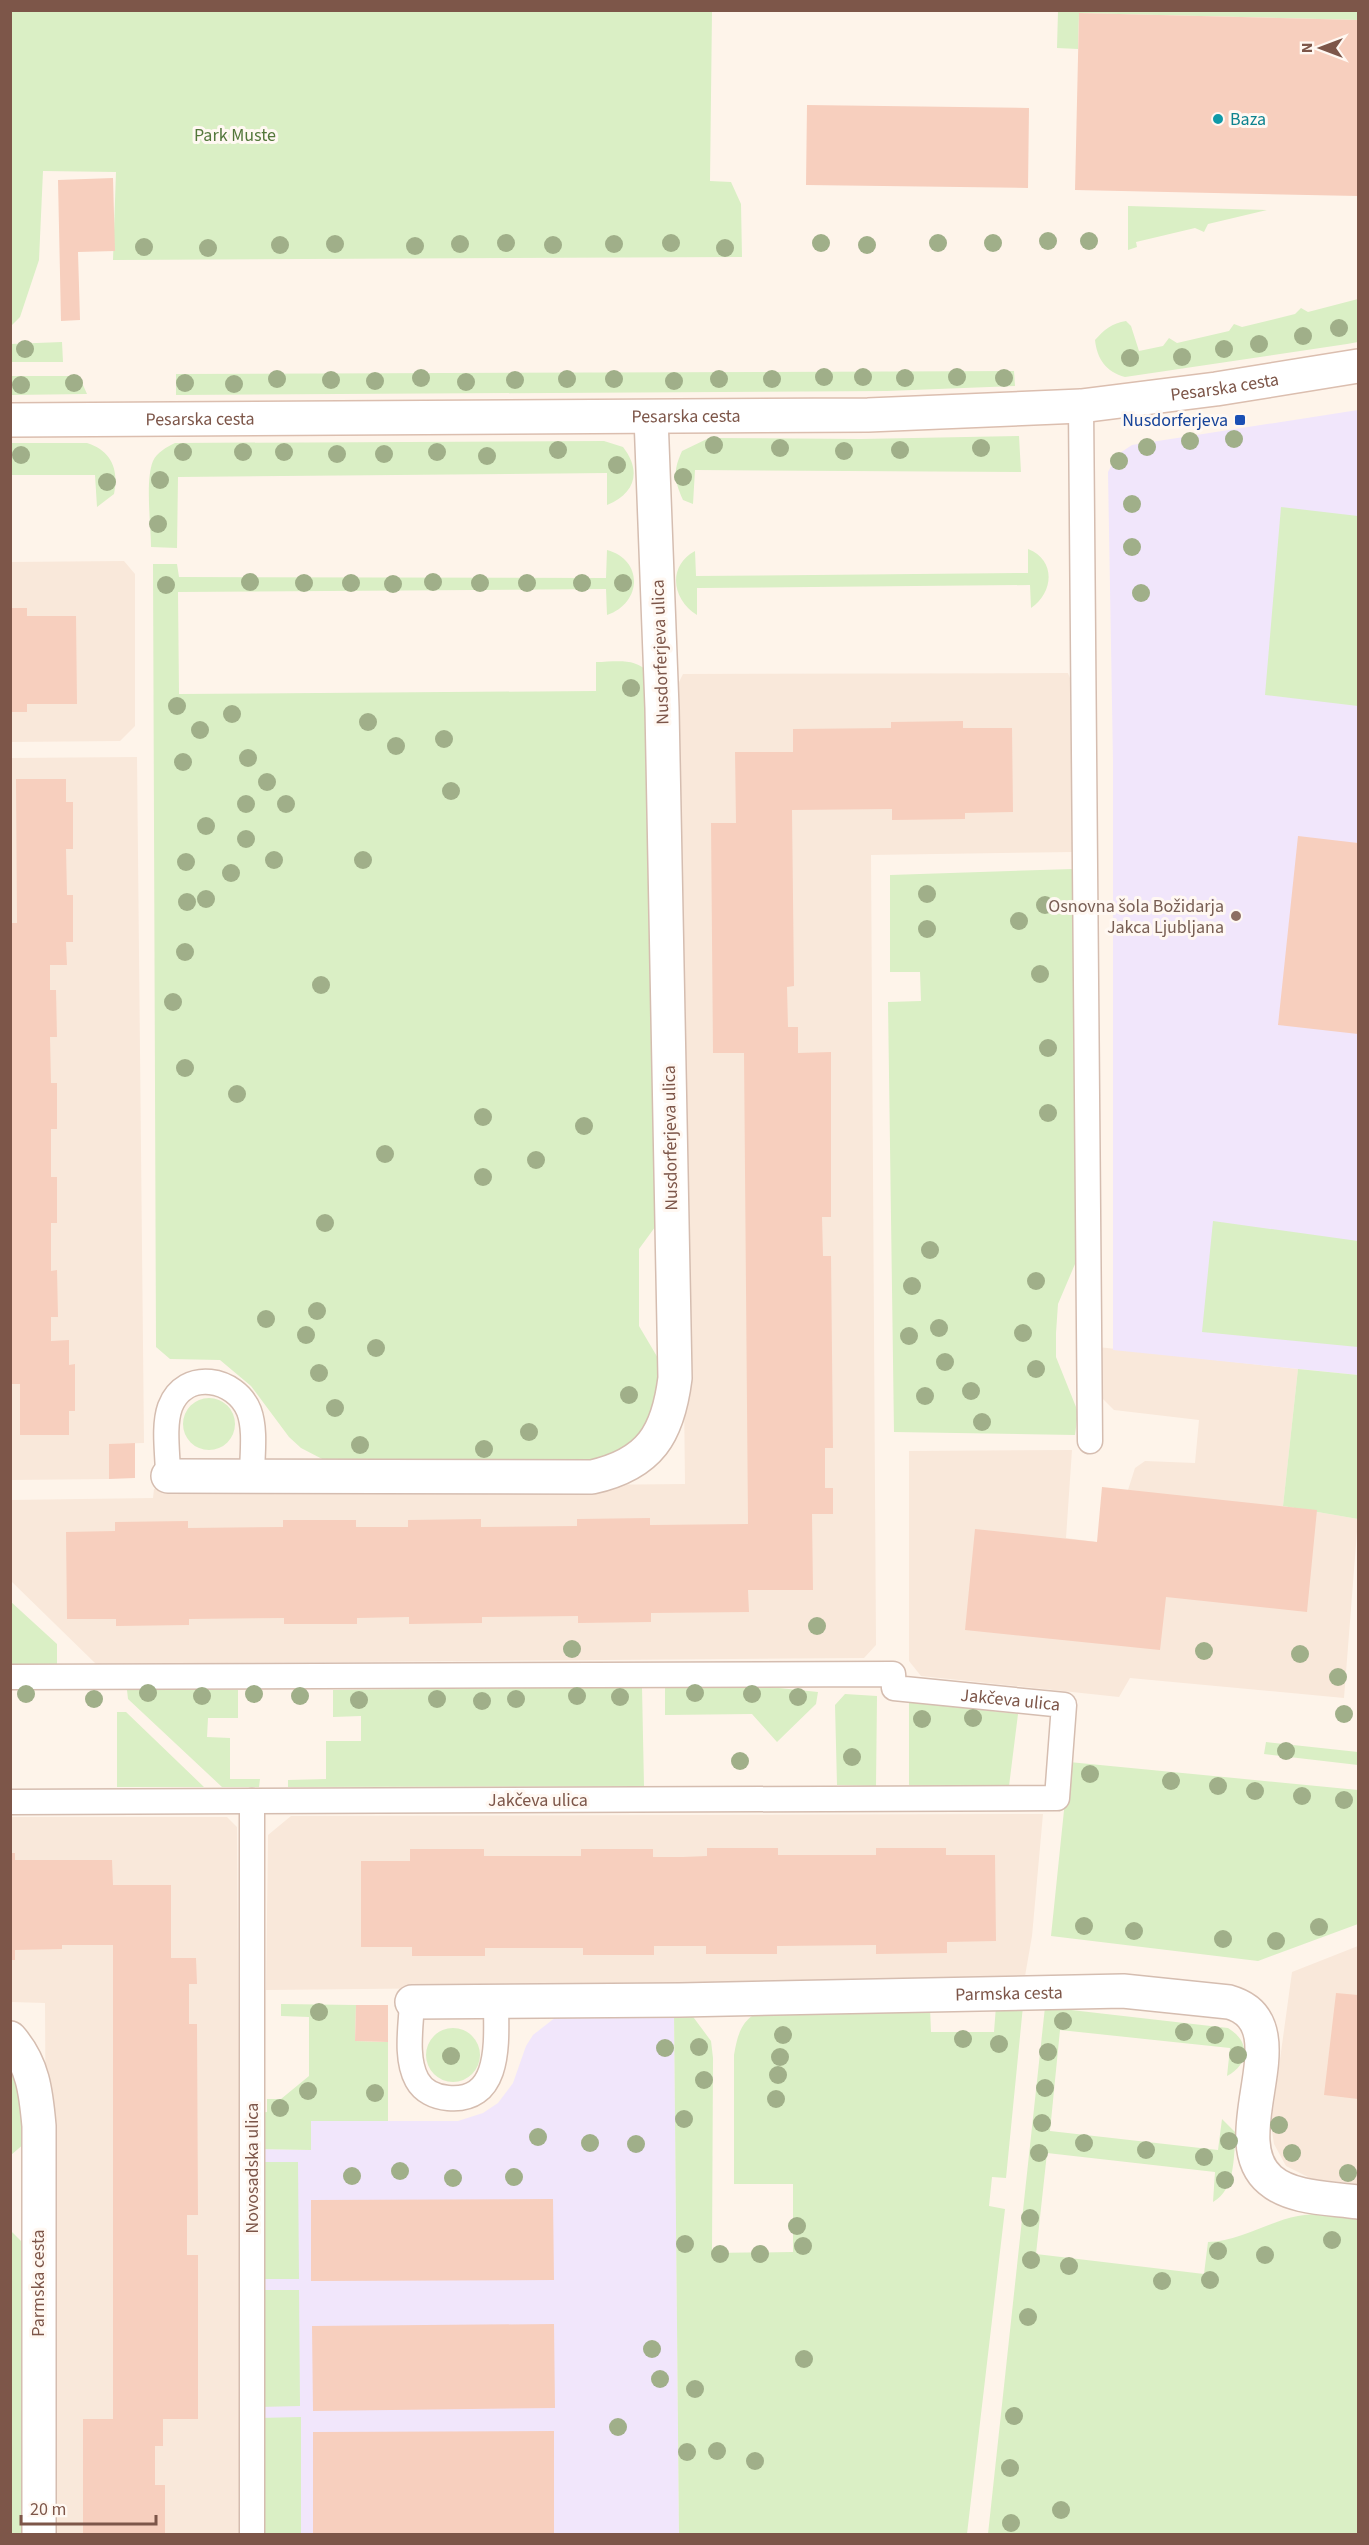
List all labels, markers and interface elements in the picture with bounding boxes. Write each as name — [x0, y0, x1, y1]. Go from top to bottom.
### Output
north arrow — [1291, 18, 1351, 78]
text: N — [1296, 43, 1318, 53]
place label: Baza — [1230, 107, 1266, 132]
marker: Baza — [1211, 112, 1225, 126]
park label: Park Muste — [194, 123, 276, 148]
street label: Pesarska cesta — [1169, 367, 1281, 408]
street label: Pesarska cesta — [631, 404, 741, 429]
street label: Pesarska cesta — [145, 407, 255, 432]
place label: Nusdorferjeva — [1122, 408, 1228, 433]
marker: Nusdorferjeva — [1233, 413, 1247, 427]
street label: Nusdorferjeva ulica — [645, 579, 676, 725]
place label: Osnovna šola Božidarja Jakca Ljubljana — [1048, 894, 1224, 940]
marker: Osnovna šola Božidarja Jakca Ljubljana — [1229, 909, 1243, 923]
street label: Nusdorferjeva ulica — [657, 1065, 684, 1211]
street label: Jakčeva ulica — [959, 1683, 1061, 1718]
street label: Jakčeva ulica — [488, 1788, 588, 1813]
street label: Parmska cesta — [955, 1980, 1063, 2007]
street label: Novosadska ulica — [240, 2103, 265, 2233]
street label: Parmska cesta — [26, 2229, 51, 2337]
scale bar — [21, 2488, 156, 2526]
text: 20 m — [30, 2497, 66, 2522]

